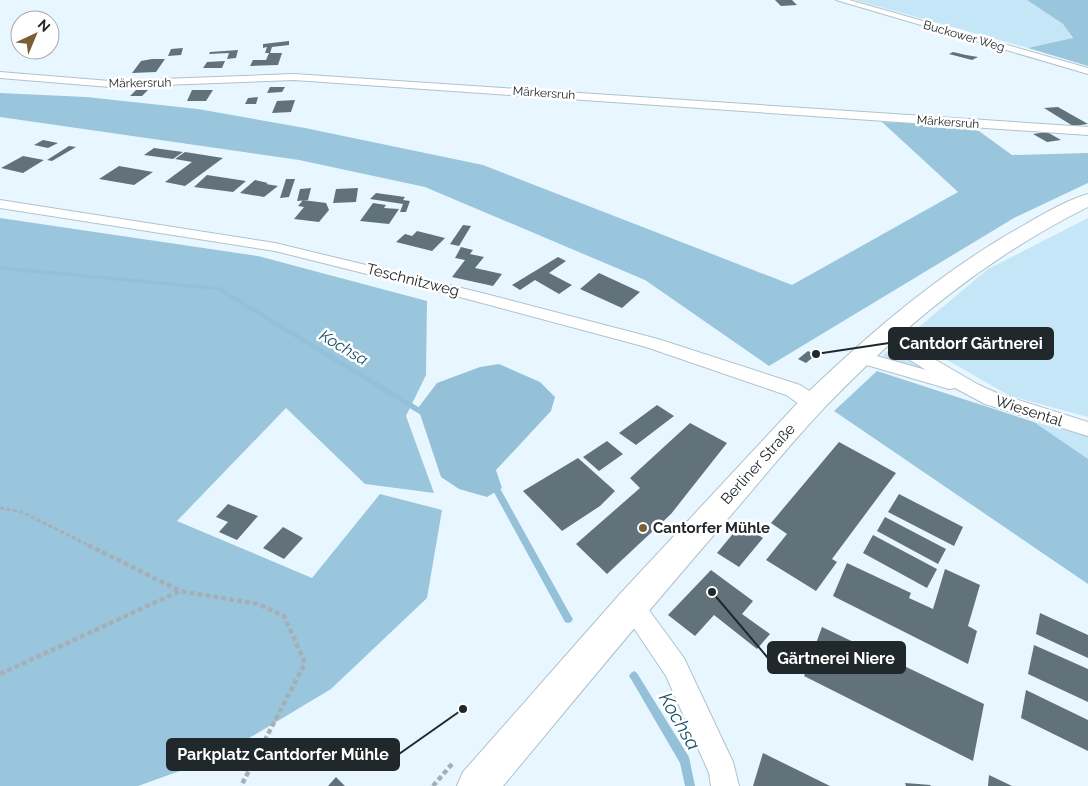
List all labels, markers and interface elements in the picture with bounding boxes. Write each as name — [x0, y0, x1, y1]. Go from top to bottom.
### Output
north arrow — [10, 10, 60, 60]
text: N — [35, 16, 53, 35]
street label: Buckower Weg — [922, 18, 1006, 54]
street label: Märkersruh — [109, 75, 171, 91]
street label: Märkersruh — [512, 84, 576, 102]
street label: Märkersruh — [916, 113, 980, 131]
street label: Teschnitzweg — [365, 260, 461, 300]
water label: Kochsa — [316, 326, 372, 369]
callout: Cantdorf Gärtnerei — [889, 328, 1053, 359]
text: Cantdorf Gärtnerei — [899, 334, 1043, 353]
street label: Wiesental — [993, 392, 1066, 431]
street label: Berliner Straße — [717, 420, 799, 508]
place label: Cantorfer Mühle — [653, 519, 770, 537]
marker: Cantorfer Mühle — [637, 522, 649, 534]
callout: Gärtnerei Niere — [768, 642, 905, 673]
text: Gärtnerei Niere — [777, 649, 895, 668]
water label: Kochsa — [655, 688, 705, 754]
callout: Parkplatz Cantdorfer Mühle — [167, 739, 399, 770]
text: Parkplatz Cantdorfer Mühle — [177, 745, 389, 764]

